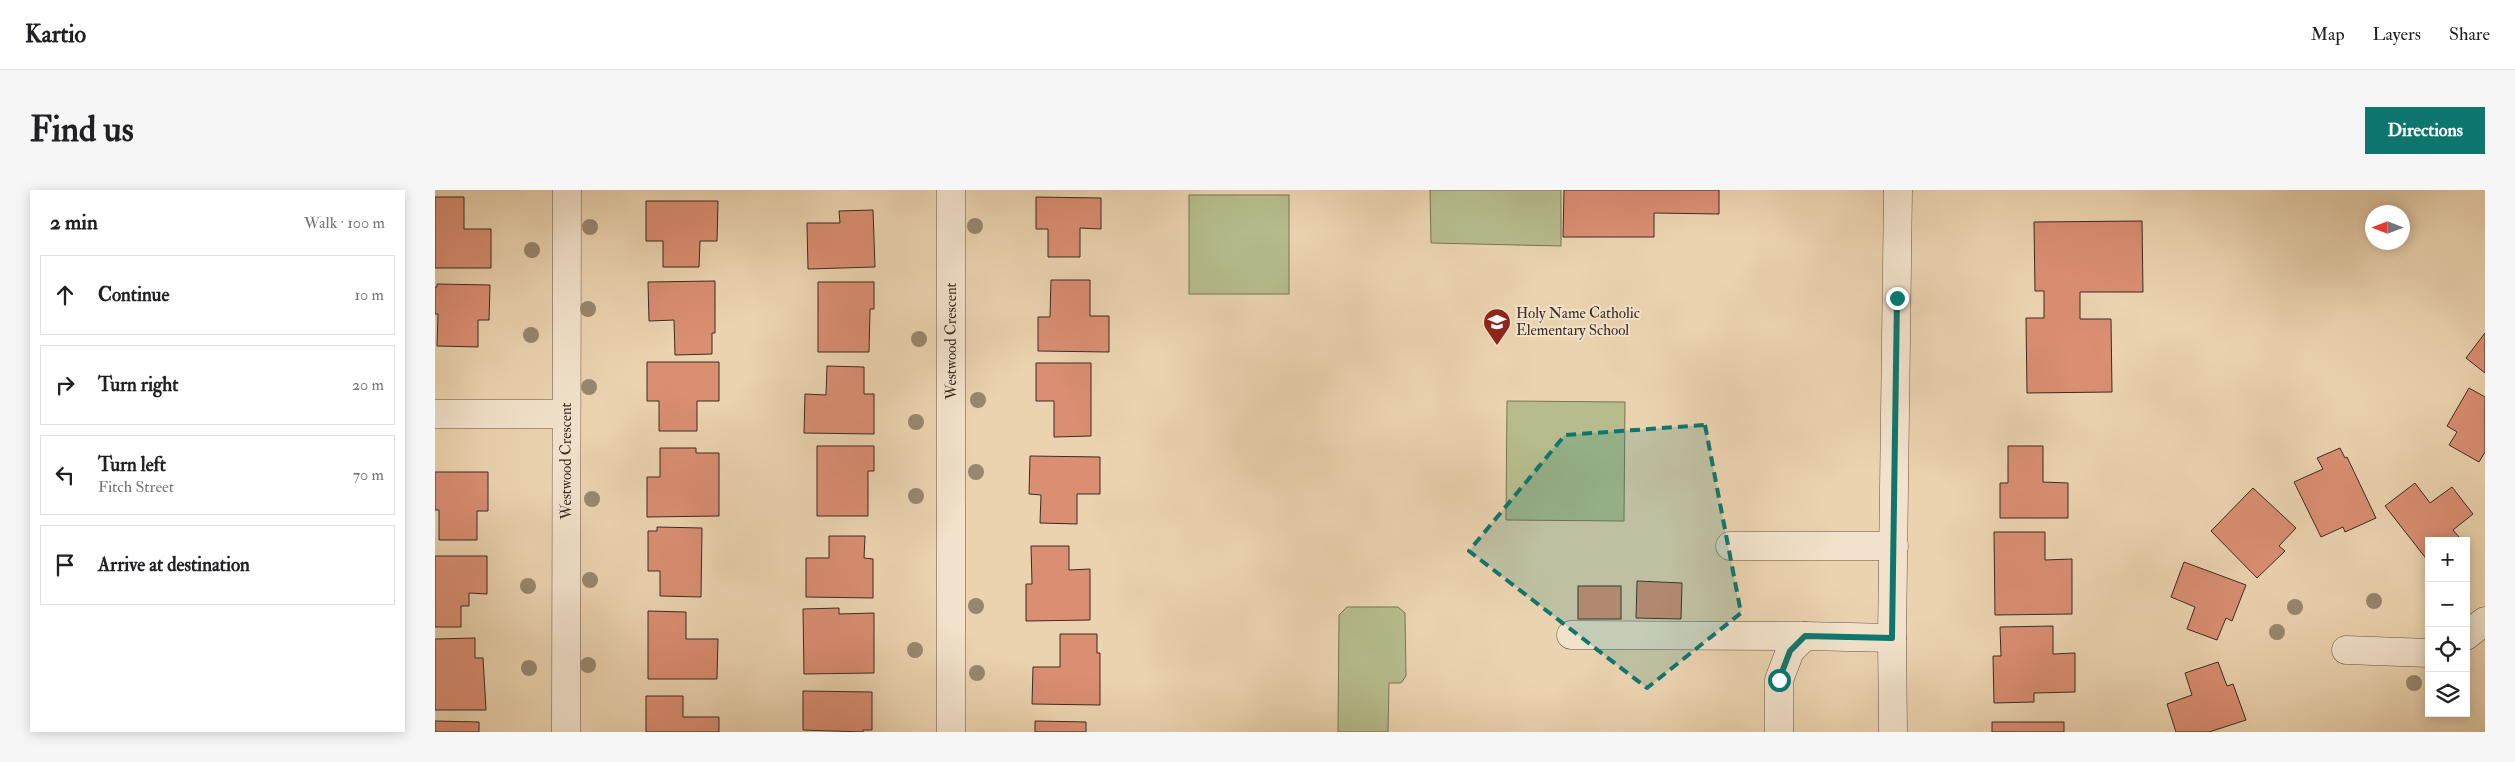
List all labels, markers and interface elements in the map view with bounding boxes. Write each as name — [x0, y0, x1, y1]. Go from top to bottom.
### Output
text: Kartio — [25, 19, 86, 50]
text: Map — [2311, 23, 2345, 46]
text: Layers — [2373, 23, 2421, 46]
text: Share — [2449, 23, 2490, 46]
button: Directions — [2365, 107, 2485, 154]
text: Find us — [30, 108, 134, 152]
north arrow — [2365, 205, 2410, 250]
text: 2 min — [50, 209, 98, 236]
text: Walk · 100 m — [304, 213, 385, 233]
icon: ahead — [51, 281, 79, 309]
street label: Westwood Crescent — [942, 282, 961, 400]
text: Continue — [98, 283, 169, 307]
text: 10 m — [354, 285, 384, 305]
route end — [1886, 287, 1909, 310]
place label: Holy Name Catholic Elementary School — [1516, 304, 1640, 340]
school or university icon: Holy Name Catholic Elementary School — [1482, 307, 1512, 346]
icon: right — [51, 371, 79, 399]
text: Turn right — [98, 373, 178, 397]
text: 20 m — [352, 375, 384, 395]
street label: Westwood Crescent — [557, 402, 576, 520]
text: Turn left — [98, 453, 166, 477]
icon: left — [51, 461, 79, 489]
text: 70 m — [353, 465, 384, 485]
text: Fitch Street — [98, 477, 174, 497]
map controls — [2425, 537, 2470, 717]
button: + — [2425, 537, 2470, 582]
icon: arrive — [51, 551, 79, 579]
text: Arrive at destination — [98, 553, 250, 577]
button: − — [2425, 582, 2470, 627]
button: locate — [2425, 627, 2470, 672]
route start — [1768, 669, 1791, 692]
button: layers — [2425, 672, 2470, 717]

